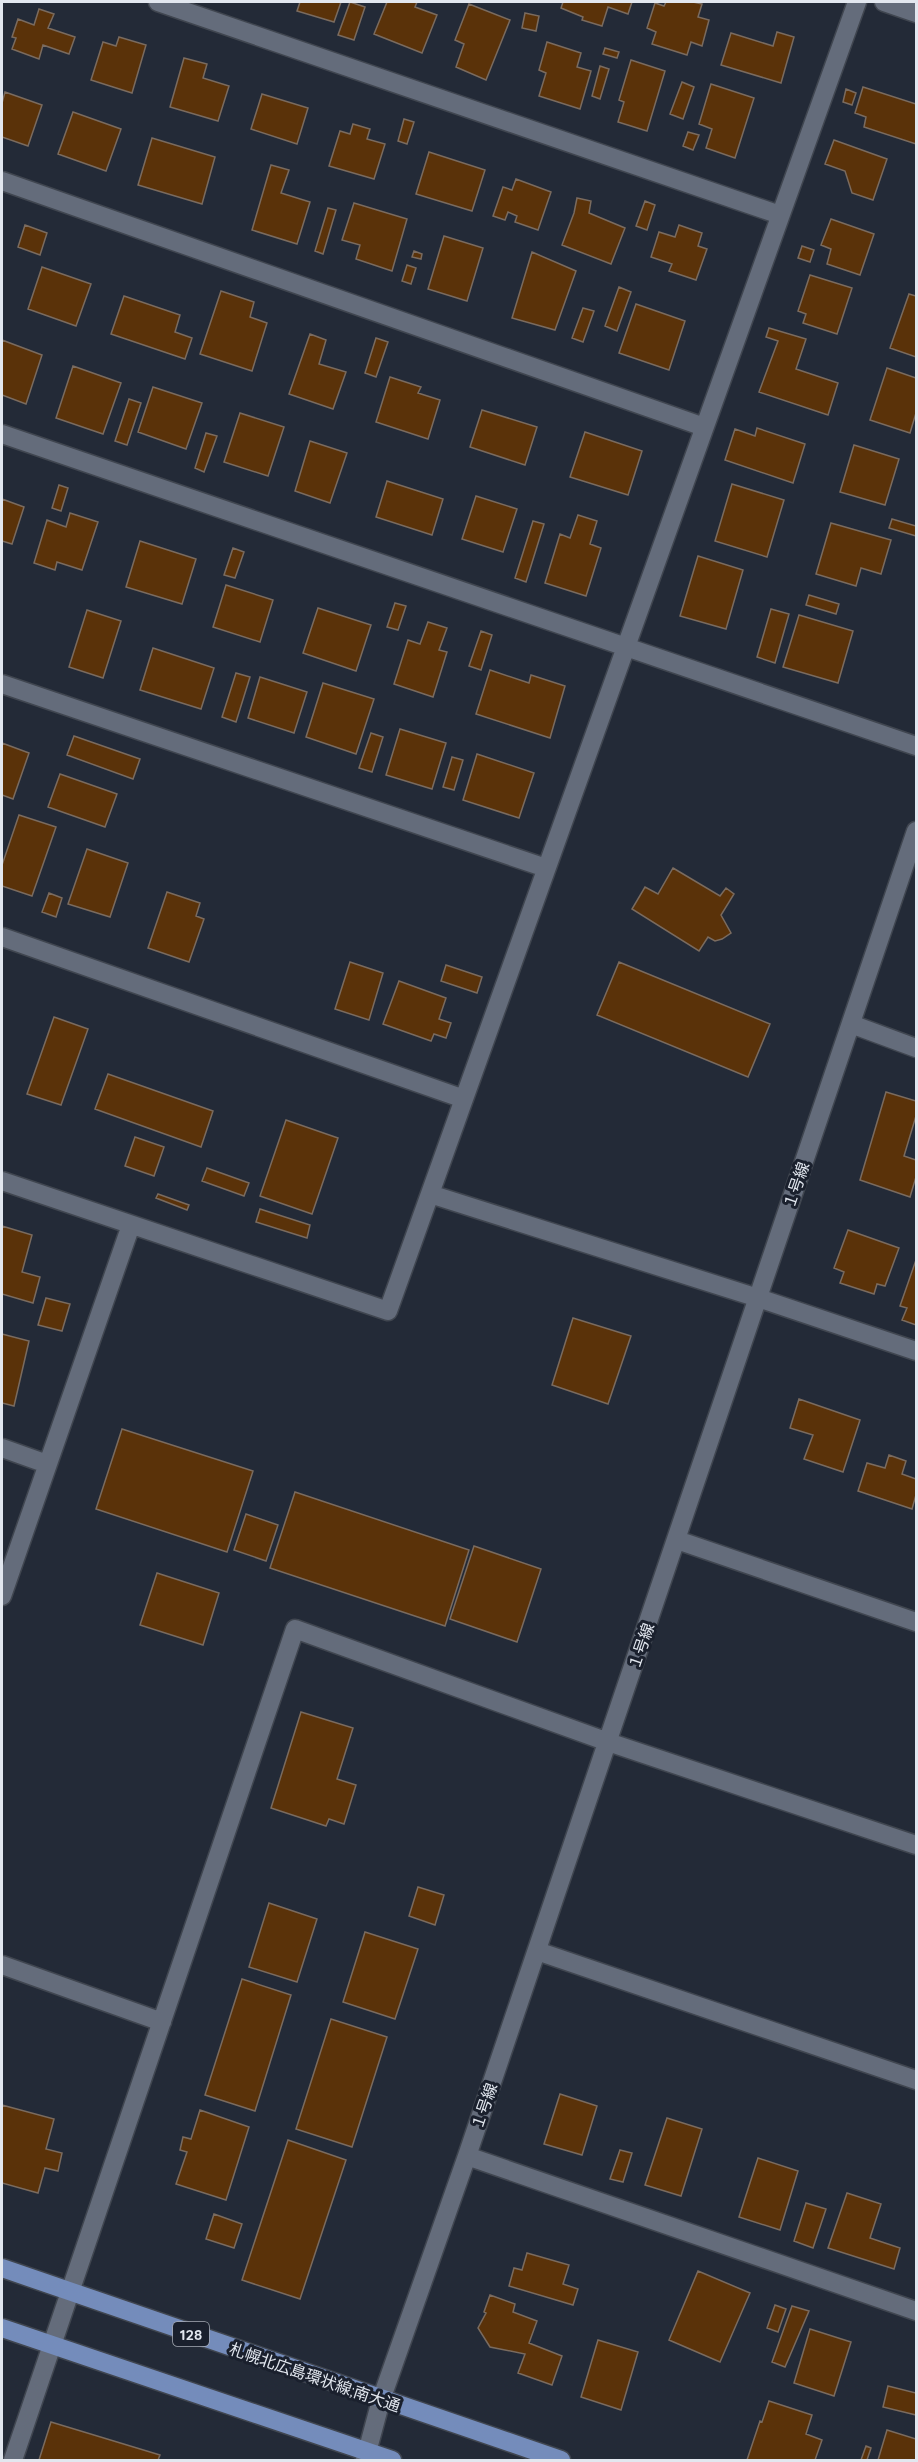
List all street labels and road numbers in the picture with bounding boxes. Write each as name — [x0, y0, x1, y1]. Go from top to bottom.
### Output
street label: １号線 — [779, 1159, 813, 1211]
street label: １号線 — [624, 1620, 658, 1672]
street label: １号線 — [467, 2080, 501, 2132]
road number: 128 — [173, 2322, 209, 2346]
street label: 札幌北広島環状線;南大通 — [227, 2338, 403, 2416]

